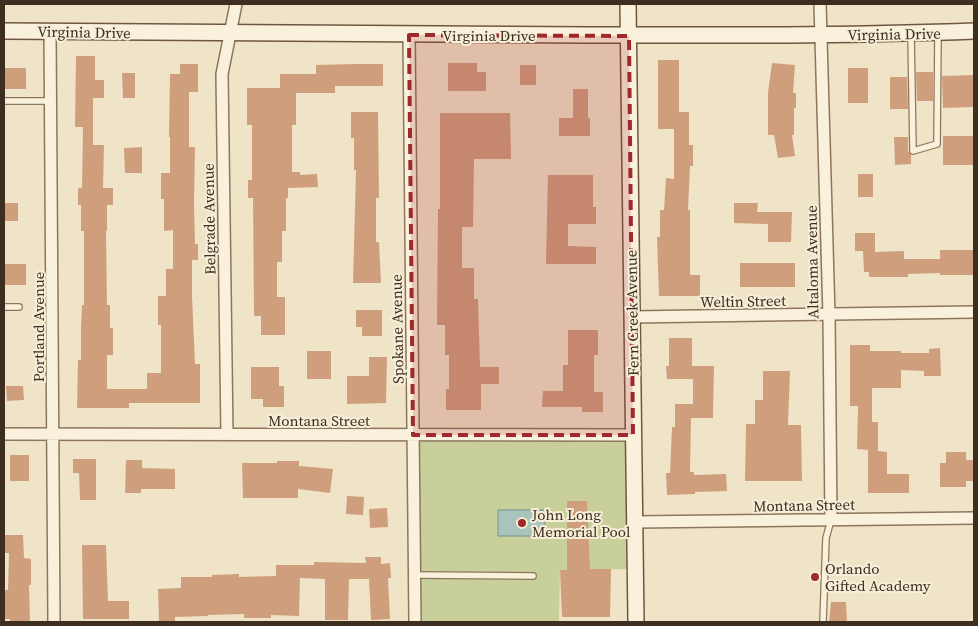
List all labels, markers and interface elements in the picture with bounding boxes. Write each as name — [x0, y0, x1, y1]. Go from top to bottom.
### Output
street label: Virginia Drive — [37, 21, 131, 43]
street label: Virginia Drive — [847, 23, 941, 45]
street label: Virginia Drive — [442, 25, 536, 46]
street label: Belgrade Avenue — [198, 163, 220, 275]
street label: Altaloma Avenue — [801, 205, 823, 319]
street label: Fern Creek Avenue — [620, 249, 644, 376]
street label: Portland Avenue — [28, 271, 49, 382]
street label: Spokane Avenue — [386, 274, 408, 384]
street label: Weltin Street — [700, 290, 786, 312]
street label: Montana Street — [268, 410, 370, 431]
street label: Montana Street — [753, 494, 855, 516]
place label: John Long Memorial Pool — [531, 504, 631, 542]
marker: John Long Memorial Pool — [516, 517, 528, 529]
place label: Orlando Gifted Academy — [825, 558, 931, 596]
marker: Orlando Gifted Academy — [809, 571, 821, 583]

